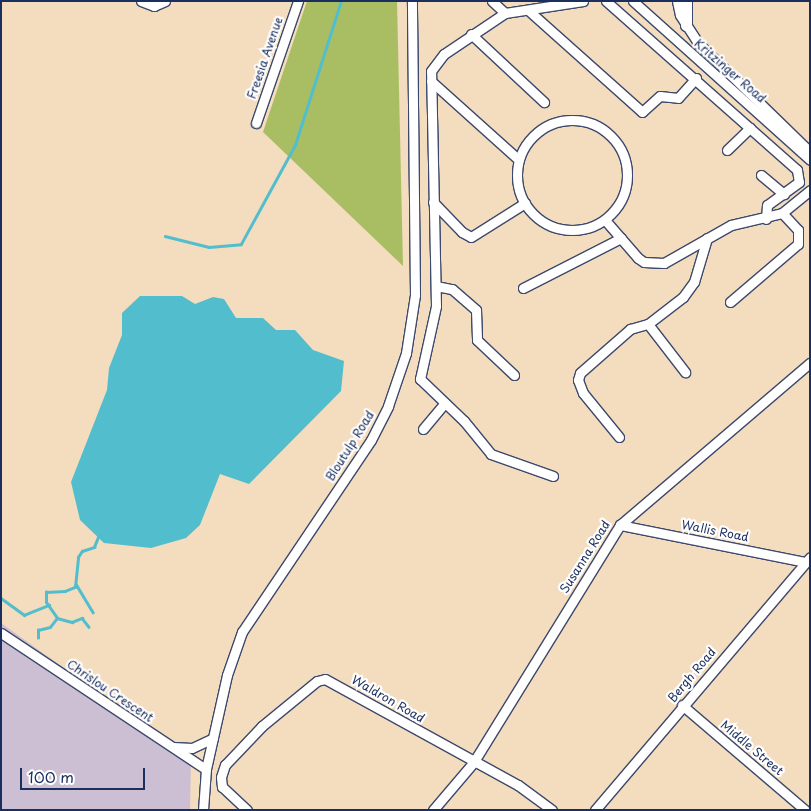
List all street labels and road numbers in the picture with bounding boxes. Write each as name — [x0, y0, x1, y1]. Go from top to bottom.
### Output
street label: Freesia Avenue — [244, 15, 286, 101]
street label: Kritzinger Road — [691, 36, 769, 106]
street label: Bloutulp Road — [323, 408, 377, 484]
street label: Wallis Road — [680, 517, 750, 545]
street label: Susanna Road — [557, 518, 613, 596]
street label: Bergh Road — [665, 645, 719, 705]
street label: Chrislou Crescent — [64, 657, 156, 725]
street label: Waldron Road — [349, 672, 427, 726]
street label: Middle Street — [717, 717, 787, 779]

